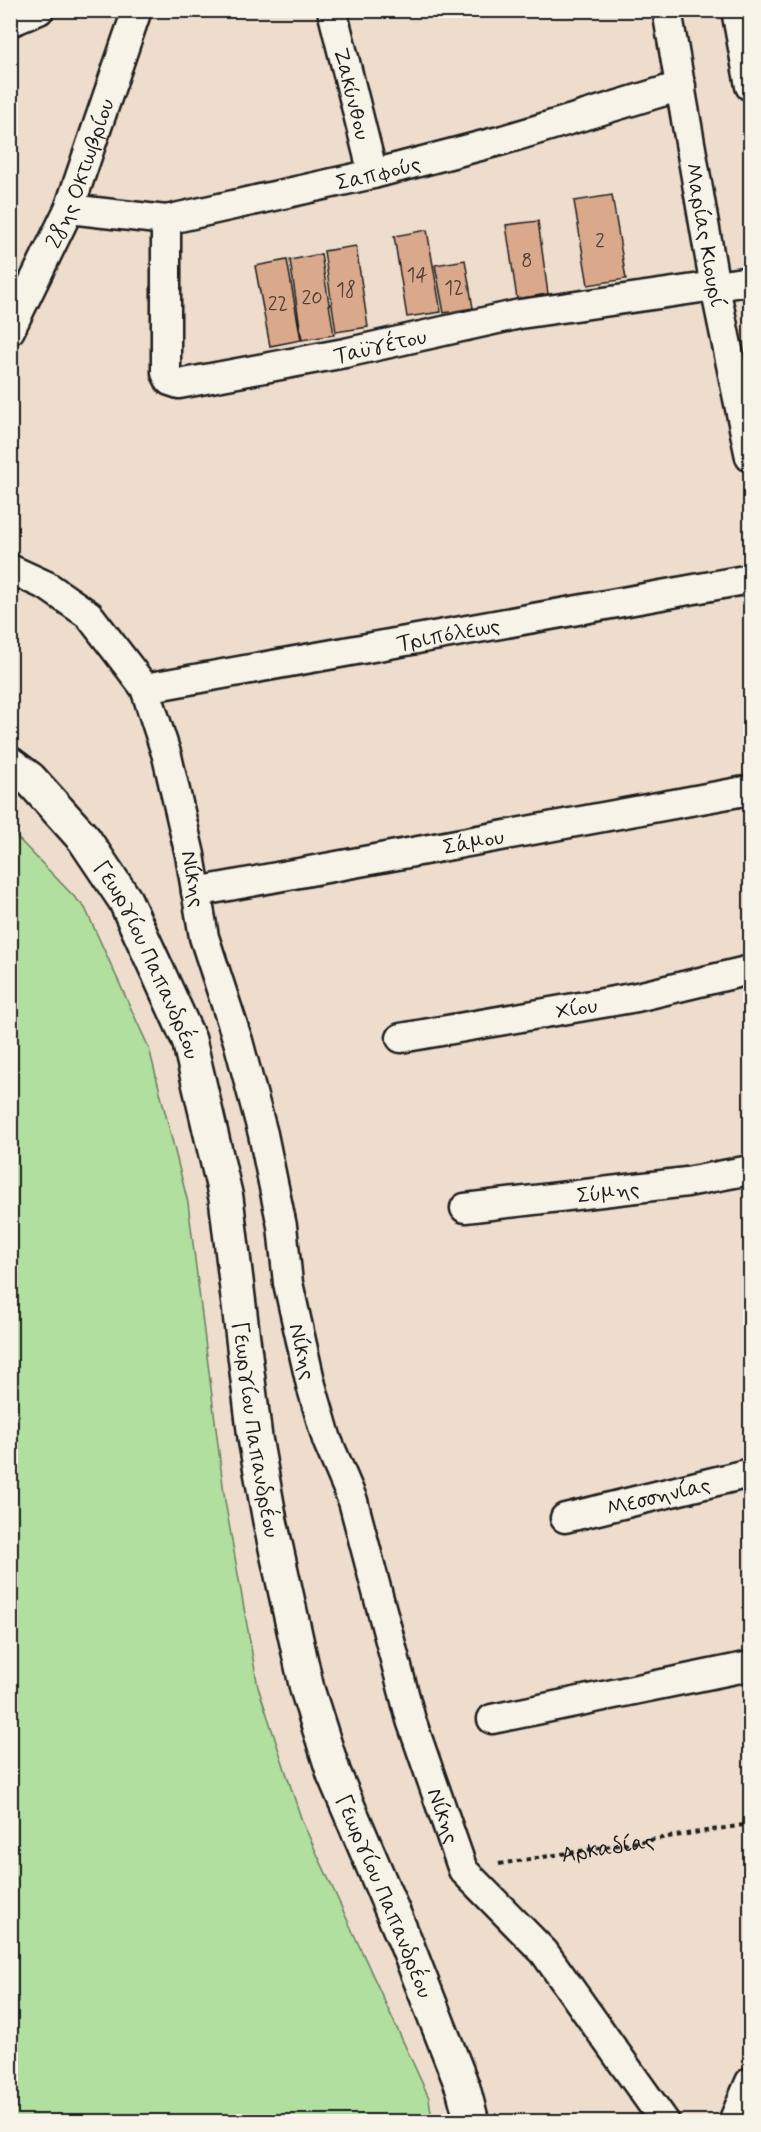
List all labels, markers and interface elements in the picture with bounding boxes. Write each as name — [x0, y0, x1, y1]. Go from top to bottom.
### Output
street label: Ζακύνθου — [326, 45, 376, 143]
street label: 28ης Οκτωβρίου — [40, 95, 122, 253]
street label: Σαπφούς — [334, 150, 424, 198]
street label: Μαρίας Κιουρί — [678, 161, 731, 310]
house number: 2 — [595, 228, 605, 255]
house number: 8 — [521, 248, 533, 275]
house number: 14 — [406, 262, 428, 289]
house number: 12 — [444, 275, 464, 302]
house number: 18 — [336, 277, 356, 304]
house number: 20 — [301, 285, 323, 312]
house number: 22 — [268, 291, 288, 318]
street label: Ταϋγέτου — [332, 323, 429, 371]
street label: Τριπόλεως — [395, 612, 502, 658]
street label: Σάμου — [441, 824, 507, 862]
street label: Νίκης — [173, 849, 211, 910]
street label: Γεωργίου Παπανδρέου — [86, 856, 205, 1062]
street label: Χίου — [554, 992, 600, 1027]
street label: Σύμης — [575, 1176, 641, 1211]
street label: Γεωργίου Παπανδρέου — [225, 1320, 285, 1541]
street label: Νίκης — [282, 1321, 321, 1383]
street label: Μεσσηνίας — [604, 1471, 713, 1523]
street label: Νίκης — [420, 1785, 465, 1848]
street label: Γεωργίου Παπανδρέου — [328, 1791, 438, 2003]
street label: Αρκαδίας — [559, 1827, 657, 1870]

